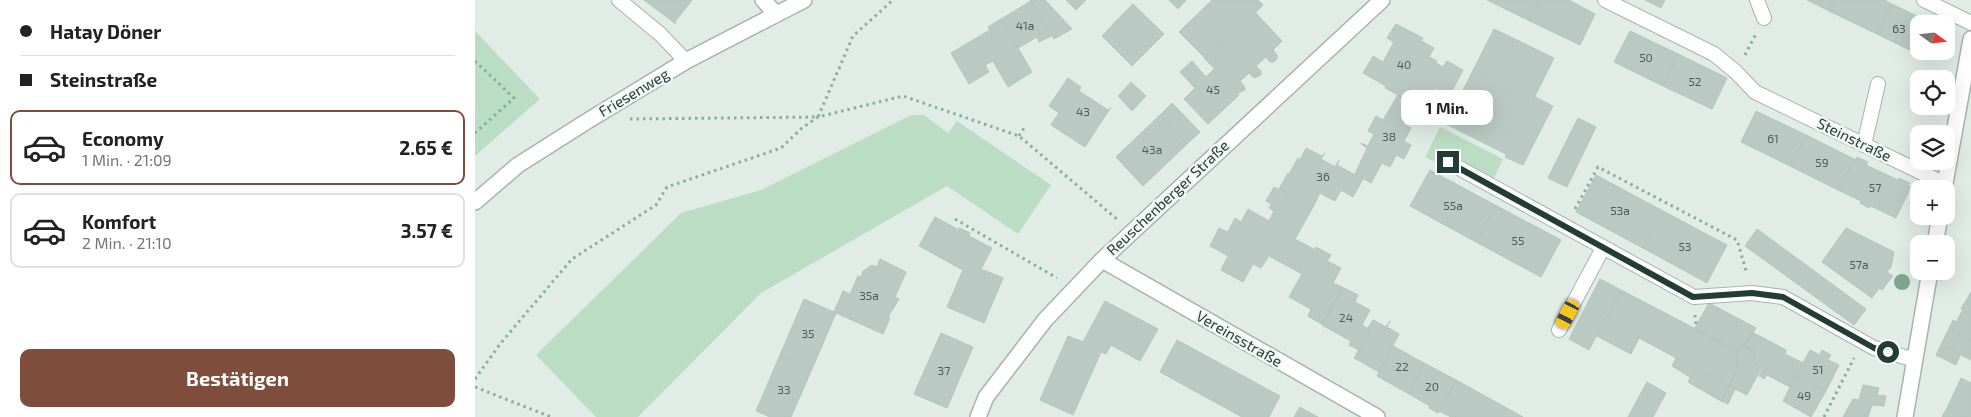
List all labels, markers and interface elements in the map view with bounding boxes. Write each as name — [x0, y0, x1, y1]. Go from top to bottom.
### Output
north arrow — [1910, 15, 1955, 60]
map controls — [1910, 15, 1955, 280]
house number: 41a — [1016, 18, 1034, 32]
text: Hatay Döner — [50, 20, 161, 43]
house number: 63 — [1892, 21, 1906, 35]
house number: 50 — [1639, 50, 1653, 64]
house number: 40 — [1397, 57, 1411, 71]
street label: Friesenweg — [595, 64, 672, 120]
text: Steinstraße — [50, 68, 157, 91]
button: locate — [1910, 70, 1955, 115]
house number: 52 — [1688, 74, 1702, 88]
house number: 45 — [1206, 82, 1220, 96]
callout: 1 Min. — [1402, 90, 1494, 124]
text: 1 Min. — [1426, 98, 1468, 117]
house number: 43 — [1076, 104, 1090, 118]
street label: Steinstraße — [1814, 113, 1894, 165]
icon: car — [22, 125, 67, 170]
button: layers — [1910, 125, 1955, 170]
text: Economy — [82, 127, 164, 150]
house number: 38 — [1382, 129, 1396, 143]
house number: 61 — [1767, 131, 1779, 145]
text: 2.65 € — [399, 136, 453, 159]
street label: Reuschenberger Straße — [1102, 136, 1232, 259]
house number: 43a — [1142, 142, 1162, 156]
text: 1 Min. · 21:09 — [82, 150, 172, 169]
route end — [1437, 151, 1459, 173]
house number: 59 — [1815, 155, 1829, 169]
house number: 36 — [1316, 169, 1330, 183]
house number: 57 — [1869, 180, 1881, 194]
button: + — [1910, 180, 1955, 225]
house number: 55a — [1443, 198, 1463, 212]
house number: 53a — [1610, 203, 1630, 217]
icon: car — [22, 208, 67, 253]
text: Komfort — [82, 210, 156, 233]
text: 3.57 € — [401, 219, 453, 242]
text: 2 Min. · 21:10 — [82, 233, 172, 252]
house number: 55 — [1512, 233, 1524, 247]
button: − — [1910, 235, 1955, 280]
house number: 53 — [1678, 239, 1692, 253]
house number: 57a — [1849, 257, 1869, 271]
house number: 35a — [859, 288, 879, 302]
car — [1554, 297, 1581, 331]
street label: Vereinsstraße — [1193, 306, 1286, 370]
house number: 24 — [1339, 310, 1353, 324]
house number: 35 — [801, 326, 815, 340]
route start — [1877, 341, 1899, 363]
button: Bestätigen — [20, 349, 455, 407]
house number: 22 — [1395, 359, 1409, 373]
house number: 51 — [1812, 362, 1824, 376]
house number: 37 — [938, 363, 950, 377]
house number: 20 — [1425, 379, 1439, 393]
house number: 33 — [777, 382, 791, 396]
house number: 49 — [1797, 388, 1811, 402]

